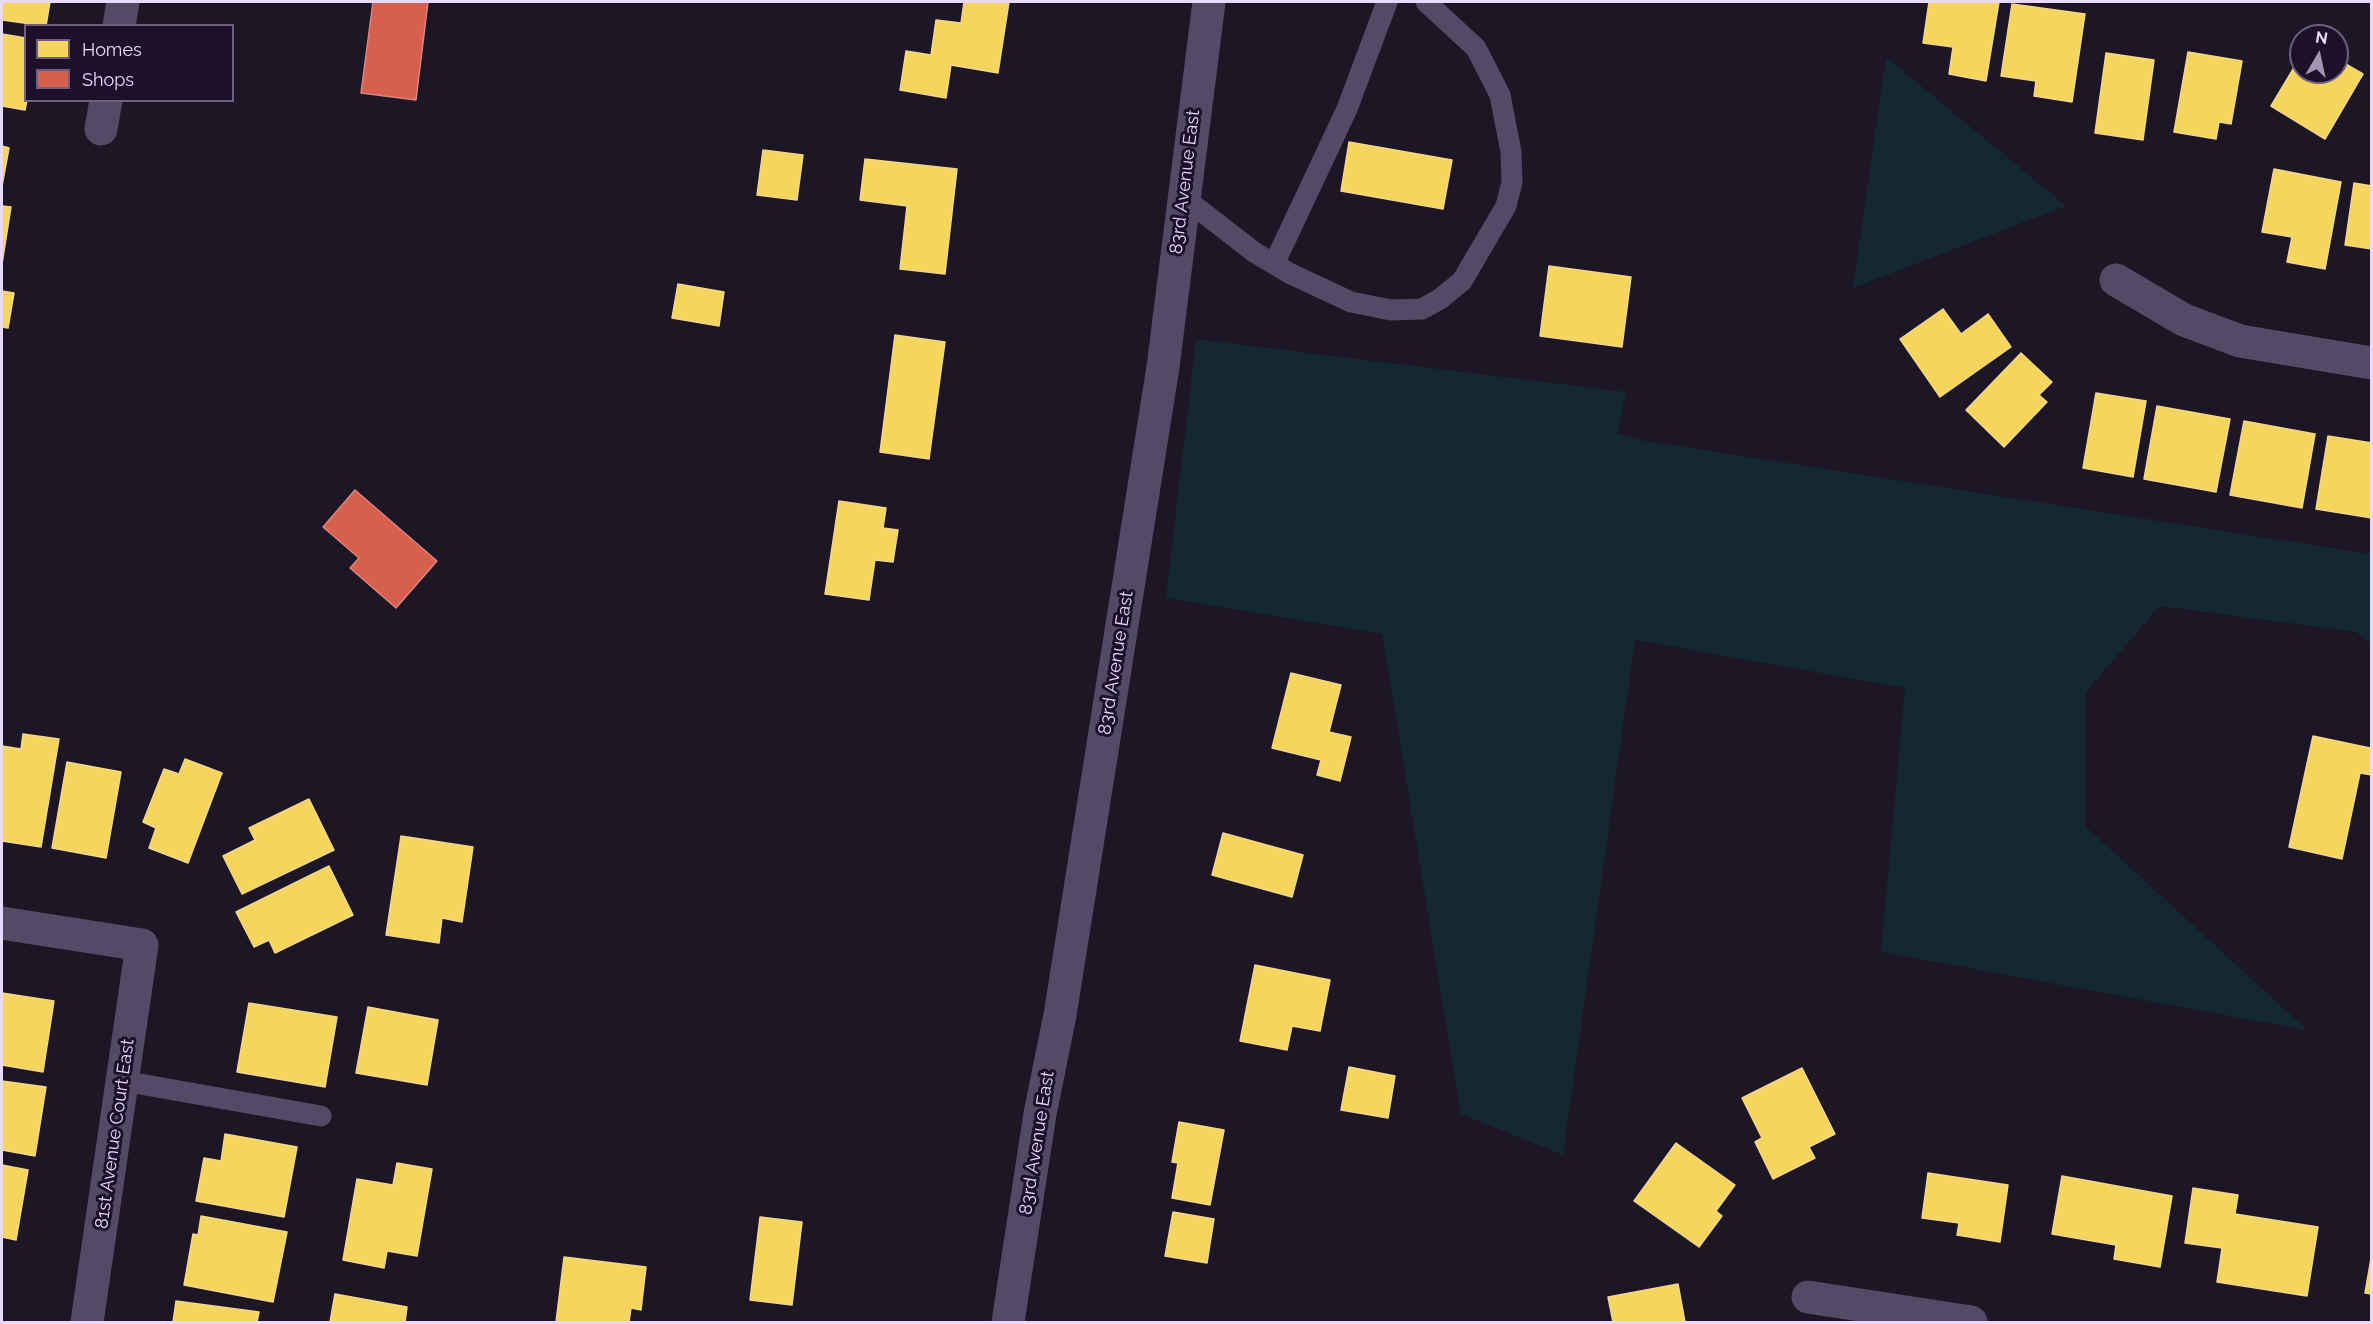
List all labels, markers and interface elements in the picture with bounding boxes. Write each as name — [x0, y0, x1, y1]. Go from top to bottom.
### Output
legend — [24, 24, 234, 102]
north arrow — [2289, 24, 2349, 84]
text: N — [2314, 27, 2329, 48]
text: Homes — [82, 39, 142, 60]
text: Shops — [82, 69, 134, 90]
street label: 83rd Avenue East — [1165, 109, 1205, 255]
street label: 83rd Avenue East — [1094, 590, 1138, 736]
street label: 81st Avenue Court East — [91, 1038, 139, 1230]
street label: 83rd Avenue East — [1015, 1070, 1059, 1216]

